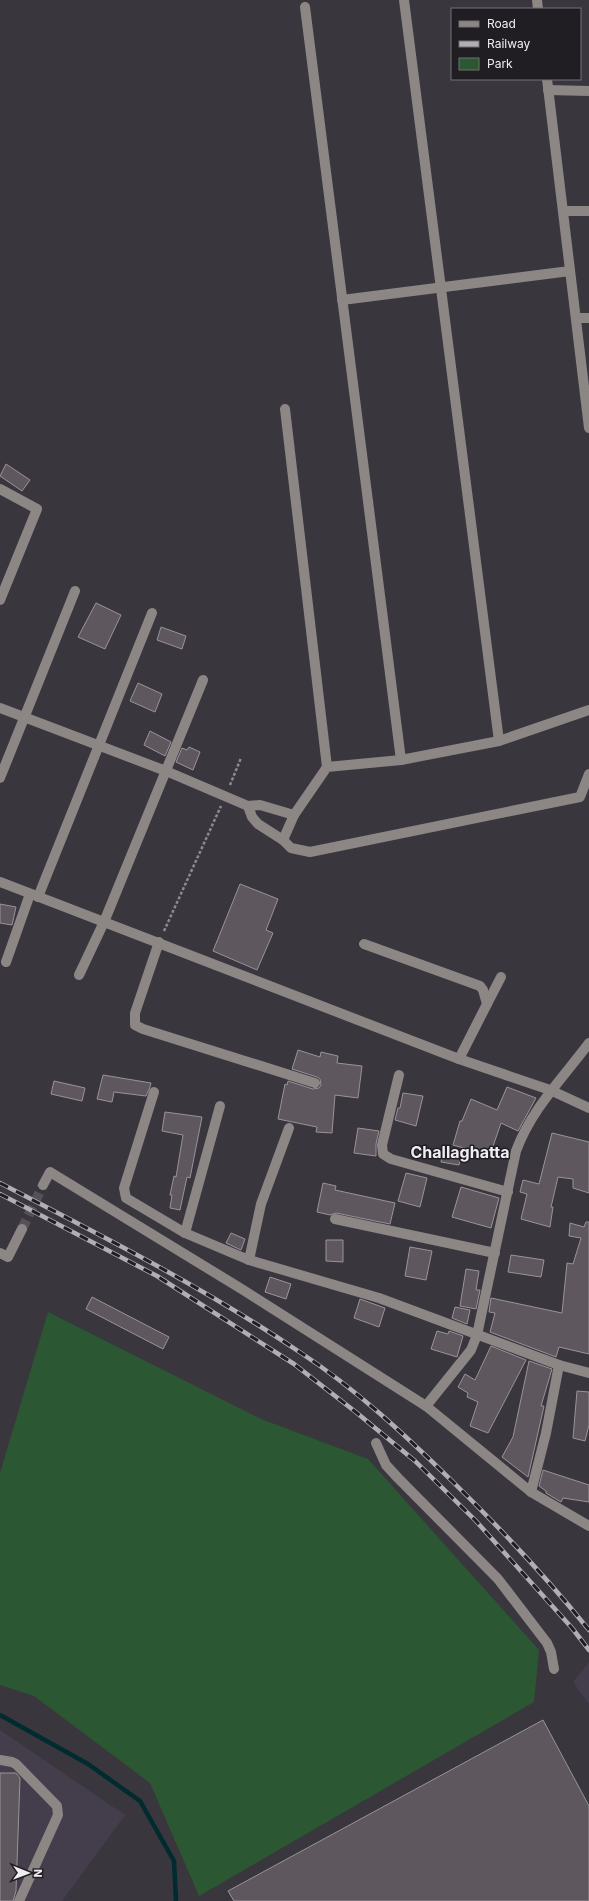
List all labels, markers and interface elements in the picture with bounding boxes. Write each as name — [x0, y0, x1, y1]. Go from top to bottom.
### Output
legend — [451, 8, 581, 80]
text: Road — [487, 16, 516, 31]
text: Railway — [487, 36, 531, 51]
text: Park — [487, 56, 513, 71]
district label: Challaghatta — [411, 1142, 509, 1162]
north arrow — [8, 1853, 48, 1893]
text: N — [31, 1869, 45, 1877]

